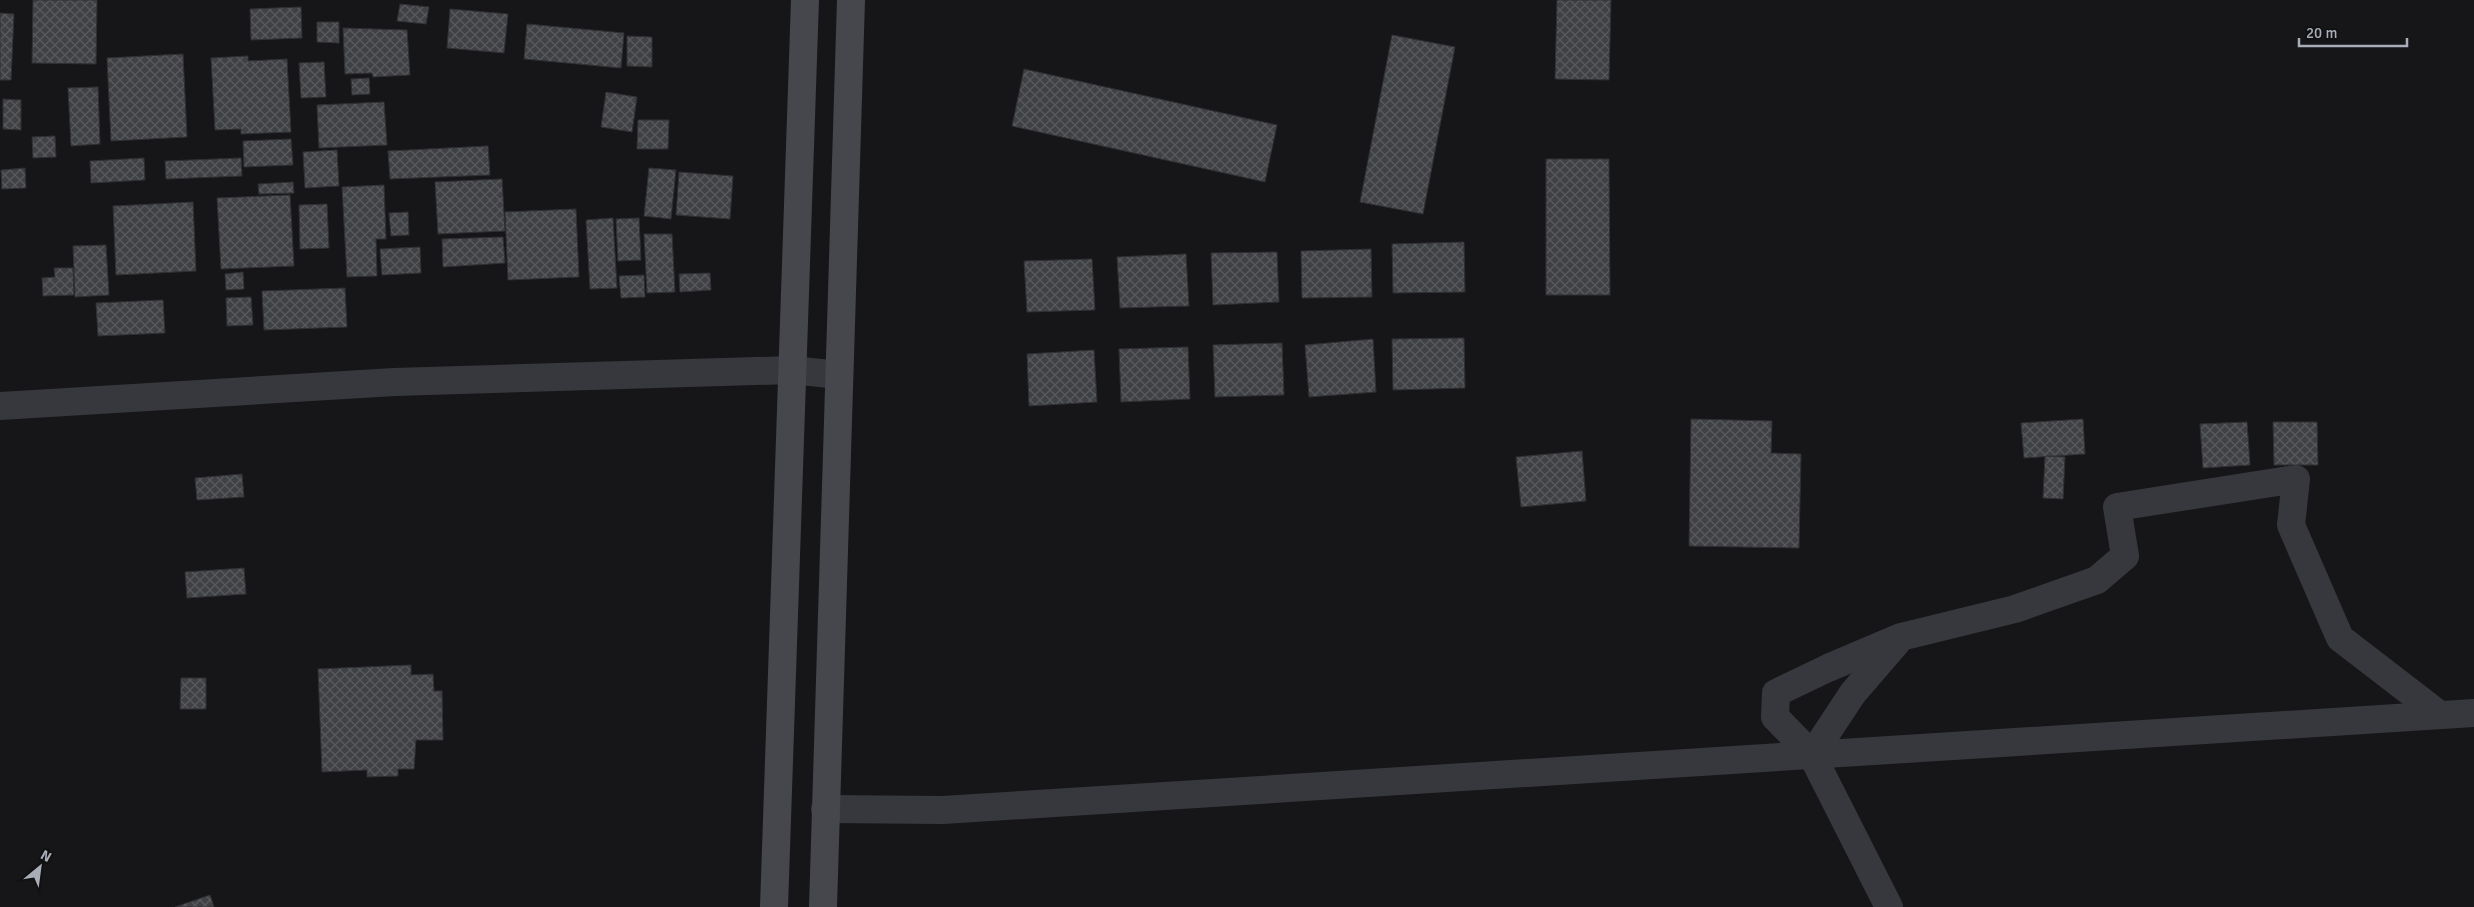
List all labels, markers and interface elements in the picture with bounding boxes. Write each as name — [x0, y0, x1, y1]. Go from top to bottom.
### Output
scale bar — [2299, 15, 2406, 47]
text: 20 m — [2306, 24, 2337, 42]
north arrow — [15, 842, 65, 892]
text: N — [38, 846, 54, 866]

